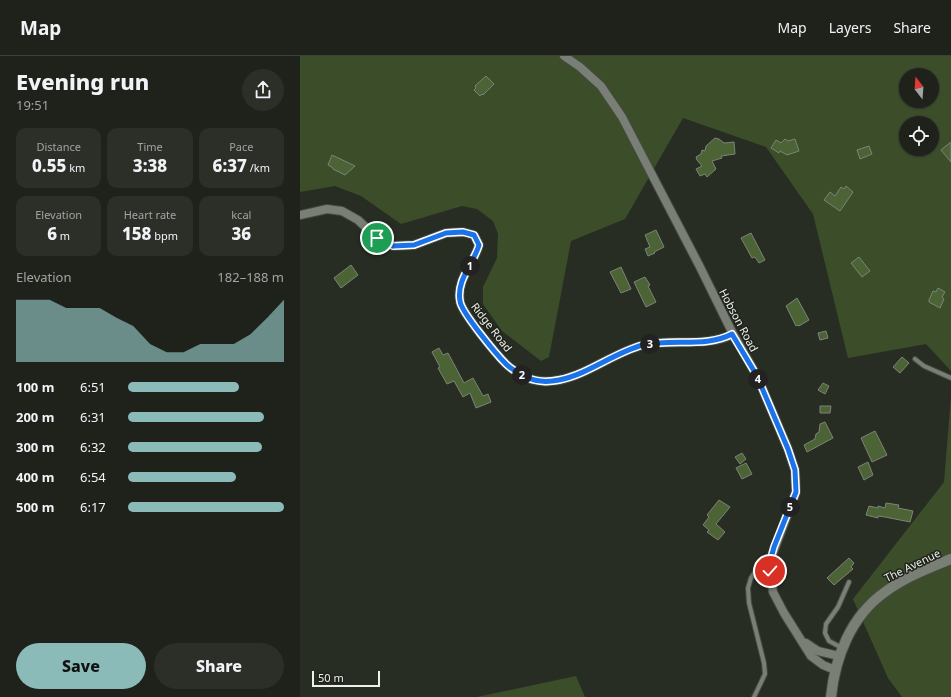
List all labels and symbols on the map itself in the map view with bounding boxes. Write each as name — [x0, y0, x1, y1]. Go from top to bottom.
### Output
north arrow — [899, 68, 939, 108]
pin — [360, 221, 394, 255]
pin: 1 — [460, 256, 480, 276]
street label: Hobson Road — [716, 286, 762, 354]
street label: Ridge Road — [468, 299, 516, 355]
pin: 3 — [640, 334, 660, 354]
pin: 2 — [512, 365, 532, 385]
pin: 4 — [748, 369, 768, 389]
pin: 5 — [780, 497, 800, 517]
street label: The Avenue — [881, 545, 943, 585]
pin — [753, 554, 787, 588]
scale bar — [312, 669, 380, 688]

